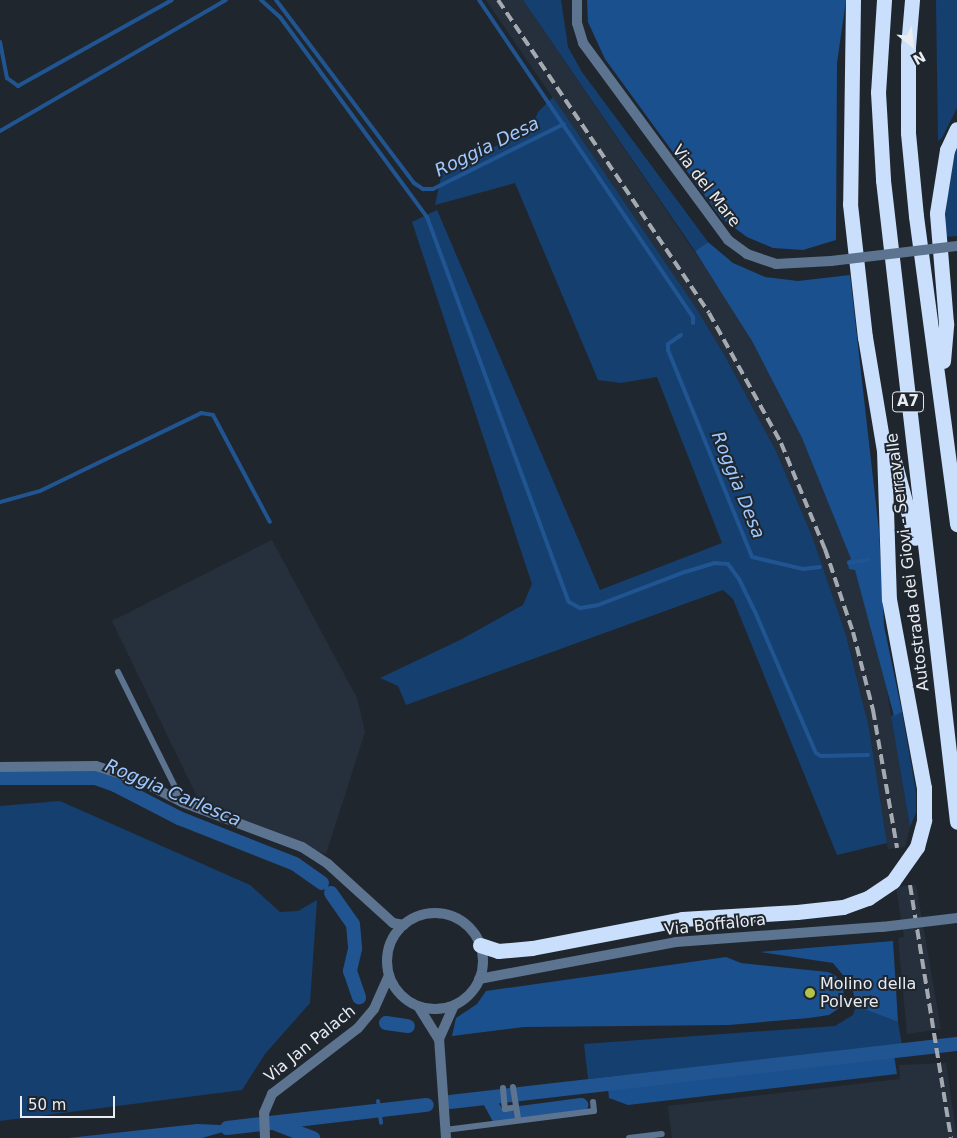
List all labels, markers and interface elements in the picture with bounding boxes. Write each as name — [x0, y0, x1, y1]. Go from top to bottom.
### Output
north arrow — [887, 20, 937, 70]
text: N — [910, 48, 928, 68]
water label: Roggia Desa — [431, 112, 543, 182]
street label: Via del Mare — [668, 141, 744, 231]
road number: A7 — [892, 390, 924, 414]
water label: Roggia Desa — [707, 428, 769, 542]
street label: Autostrada dei Giovi - Serravalle — [883, 432, 933, 692]
water label: Roggia Carlesca — [102, 755, 244, 831]
street label: Via Boffalora — [663, 910, 767, 940]
place label: Molino della Polvere — [820, 974, 916, 1012]
marker: Molino della Polvere — [804, 987, 816, 999]
street label: Via Jan Palach — [261, 1001, 359, 1087]
scale bar — [22, 1086, 118, 1118]
text: 50 m — [28, 1096, 66, 1114]

